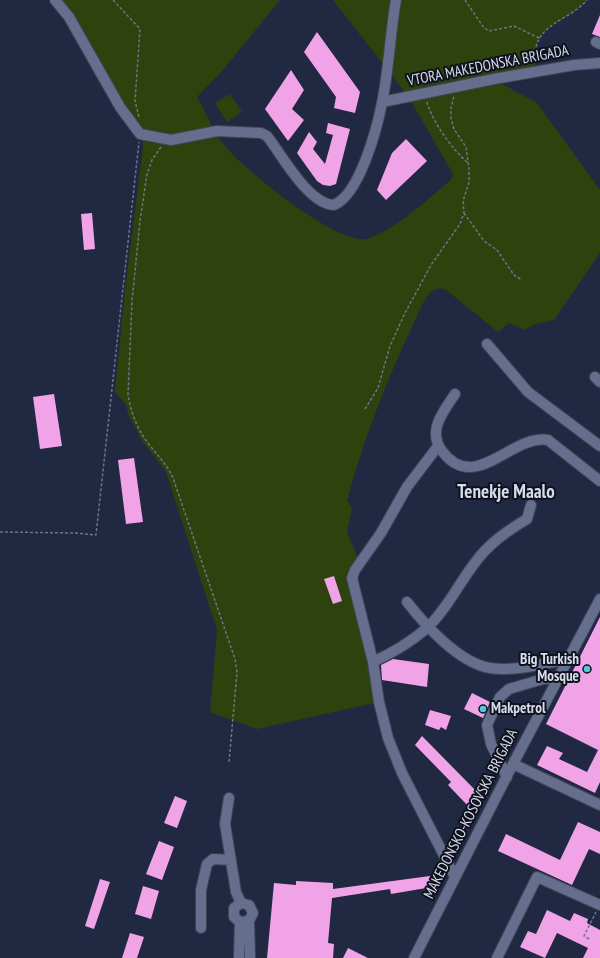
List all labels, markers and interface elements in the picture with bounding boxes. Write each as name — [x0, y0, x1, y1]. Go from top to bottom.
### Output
street label: VTORA MAKEDONSKA BRIGADA — [406, 42, 570, 90]
district label: Tenekje Maalo — [457, 482, 555, 504]
place label: Big Turkish Mosque — [520, 651, 579, 686]
marker: Big Turkish Mosque — [582, 664, 592, 674]
place label: Makpetrol — [491, 700, 546, 718]
marker: Makpetrol — [478, 704, 488, 714]
street label: MAKEDONSKO-KOSOVSKA BRIGADA — [420, 726, 522, 902]

